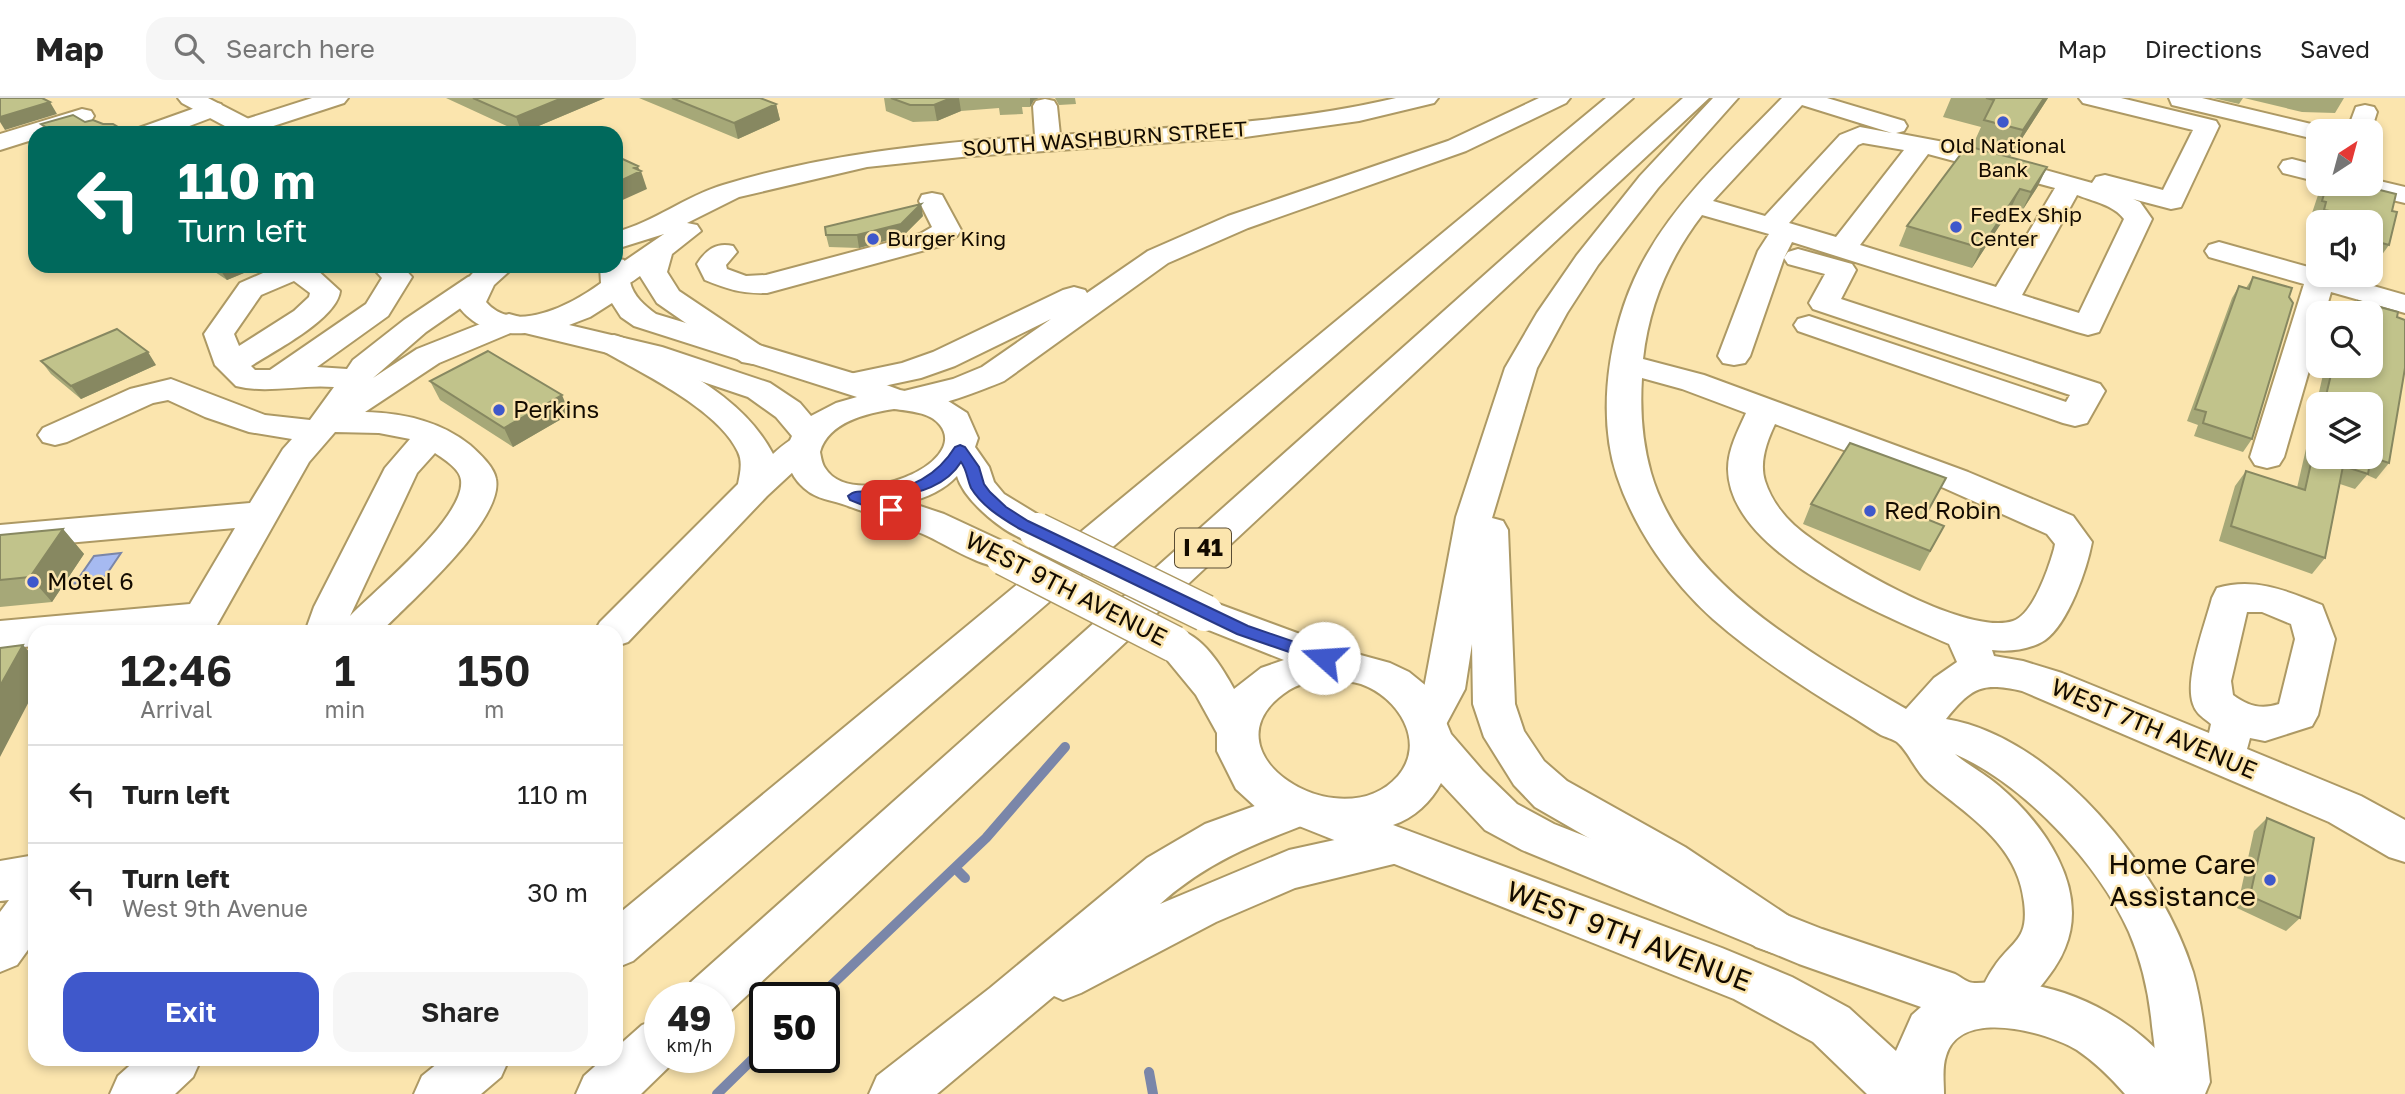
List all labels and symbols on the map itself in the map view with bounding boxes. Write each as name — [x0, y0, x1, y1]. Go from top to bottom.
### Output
marker: Old National Bank — [1995, 114, 2011, 130]
street label: SOUTH WASHBURN STREET — [962, 115, 1248, 161]
north arrow — [2306, 119, 2384, 196]
place label: Old National Bank — [1940, 132, 2066, 182]
place label: FedEx Ship Center — [1970, 201, 2082, 251]
marker: FedEx Ship Center — [1948, 219, 1964, 235]
place label: Burger King — [887, 225, 1006, 251]
marker: Burger King — [865, 231, 881, 247]
place label: Perkins — [513, 394, 599, 423]
marker: Perkins — [491, 402, 507, 418]
pin — [861, 480, 921, 540]
place label: Red Robin — [1884, 495, 2001, 524]
marker: Red Robin — [1862, 503, 1878, 519]
street label: WEST 9TH AVENUE — [961, 524, 1172, 651]
road number: I 41 — [1175, 529, 1231, 568]
place label: Motel 6 — [47, 566, 134, 595]
marker: Motel 6 — [25, 574, 41, 590]
position arrow — [1287, 621, 1361, 695]
street label: WEST 7TH AVENUE — [2047, 671, 2262, 784]
place label: Home Care Assistance — [2108, 847, 2256, 912]
marker: Home Care Assistance — [2262, 872, 2278, 888]
street label: WEST 9TH AVENUE — [1502, 874, 1756, 997]
speed limit sign: 50 — [749, 982, 840, 1073]

